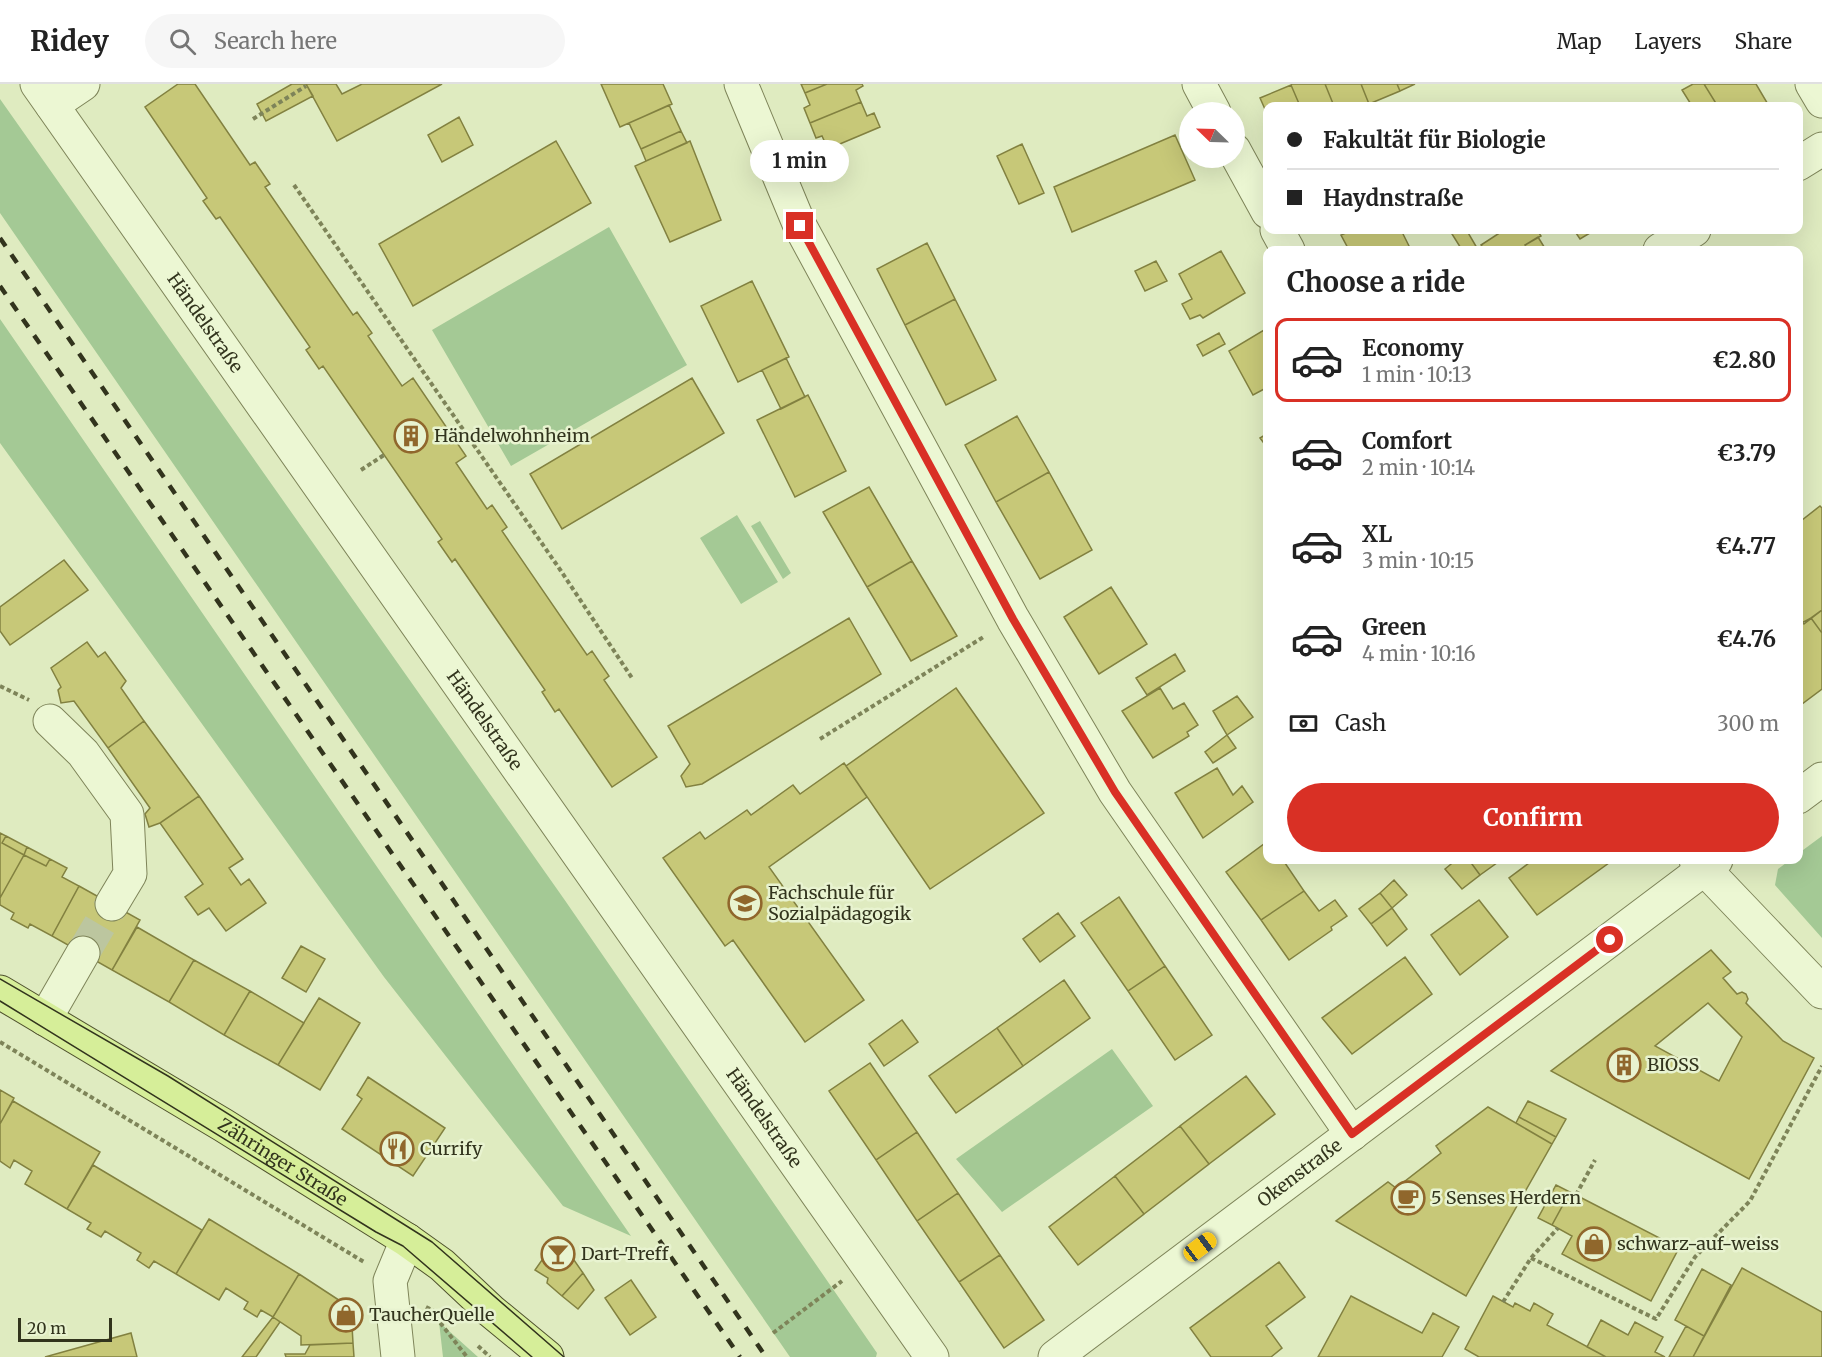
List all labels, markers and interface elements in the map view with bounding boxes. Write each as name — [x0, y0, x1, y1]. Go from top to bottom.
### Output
search box — [145, 14, 565, 68]
text: Ridey — [30, 23, 109, 59]
icon: search — [166, 25, 199, 58]
text: Search here — [214, 27, 337, 55]
text: Map — [1557, 28, 1602, 55]
text: Layers — [1635, 28, 1702, 55]
text: Share — [1735, 28, 1792, 55]
north arrow — [1179, 102, 1245, 168]
map controls — [1179, 102, 1245, 168]
text: Fakultät für Biologie — [1323, 126, 1546, 154]
callout: 1 min — [750, 139, 850, 181]
text: 1 min — [772, 148, 827, 173]
text: Haydnstraße — [1323, 184, 1464, 212]
route end — [786, 212, 813, 239]
text: Choose a ride — [1287, 265, 1465, 299]
street label: Händelstraße — [162, 268, 248, 377]
icon: car — [1290, 333, 1344, 387]
text: Economy — [1362, 334, 1463, 362]
text: €2.80 — [1712, 346, 1776, 374]
text: 1 min · 10:13 — [1362, 362, 1472, 387]
building icon: Händelwohnheim — [393, 418, 429, 454]
place label: Händelwohnheim — [434, 424, 590, 447]
icon: car — [1290, 426, 1344, 480]
text: Comfort — [1362, 427, 1452, 455]
text: €3.79 — [1717, 439, 1776, 467]
text: 2 min · 10:14 — [1362, 455, 1475, 480]
icon: car — [1290, 519, 1344, 573]
text: XL — [1362, 520, 1392, 548]
text: €4.77 — [1716, 532, 1776, 560]
text: 3 min · 10:15 — [1362, 548, 1474, 573]
icon: car — [1290, 612, 1344, 666]
text: Green — [1362, 613, 1426, 641]
text: €4.76 — [1716, 625, 1776, 653]
text: 4 min · 10:16 — [1362, 641, 1476, 666]
street label: Händelstraße — [442, 666, 528, 775]
icon: cash — [1287, 707, 1320, 740]
text: Cash — [1335, 709, 1386, 737]
text: 300 m — [1717, 711, 1779, 736]
button: Confirm — [1287, 783, 1779, 852]
place label: Fachschule für Sozialpädagogik — [768, 881, 912, 925]
school or university icon: Fachschule für Sozialpädagogik — [727, 885, 763, 921]
route start — [1596, 926, 1623, 953]
building icon: BIOSS — [1606, 1047, 1642, 1083]
place label: BIOSS — [1647, 1053, 1699, 1076]
street label: Händelstraße — [721, 1063, 807, 1172]
street label: Zähringer Straße — [214, 1113, 352, 1211]
restaurant icon: Currify — [379, 1131, 415, 1167]
street label: Okenstraße — [1252, 1133, 1346, 1212]
place label: Currify — [420, 1137, 483, 1160]
cafe icon: 5 Senses Herdern — [1390, 1180, 1426, 1216]
place label: 5 Senses Herdern — [1431, 1186, 1581, 1209]
shop icon: schwarz-auf-weiss — [1576, 1226, 1612, 1262]
car — [1180, 1229, 1220, 1265]
place label: schwarz-auf-weiss — [1617, 1232, 1779, 1255]
bar icon: Dart-Treff — [540, 1236, 576, 1272]
place label: Dart-Treff — [581, 1242, 670, 1265]
shop icon: TaucherQuelle — [328, 1297, 364, 1333]
place label: TaucherQuelle — [369, 1303, 494, 1326]
scale bar — [18, 1315, 112, 1342]
text: 20 m — [27, 1318, 66, 1338]

